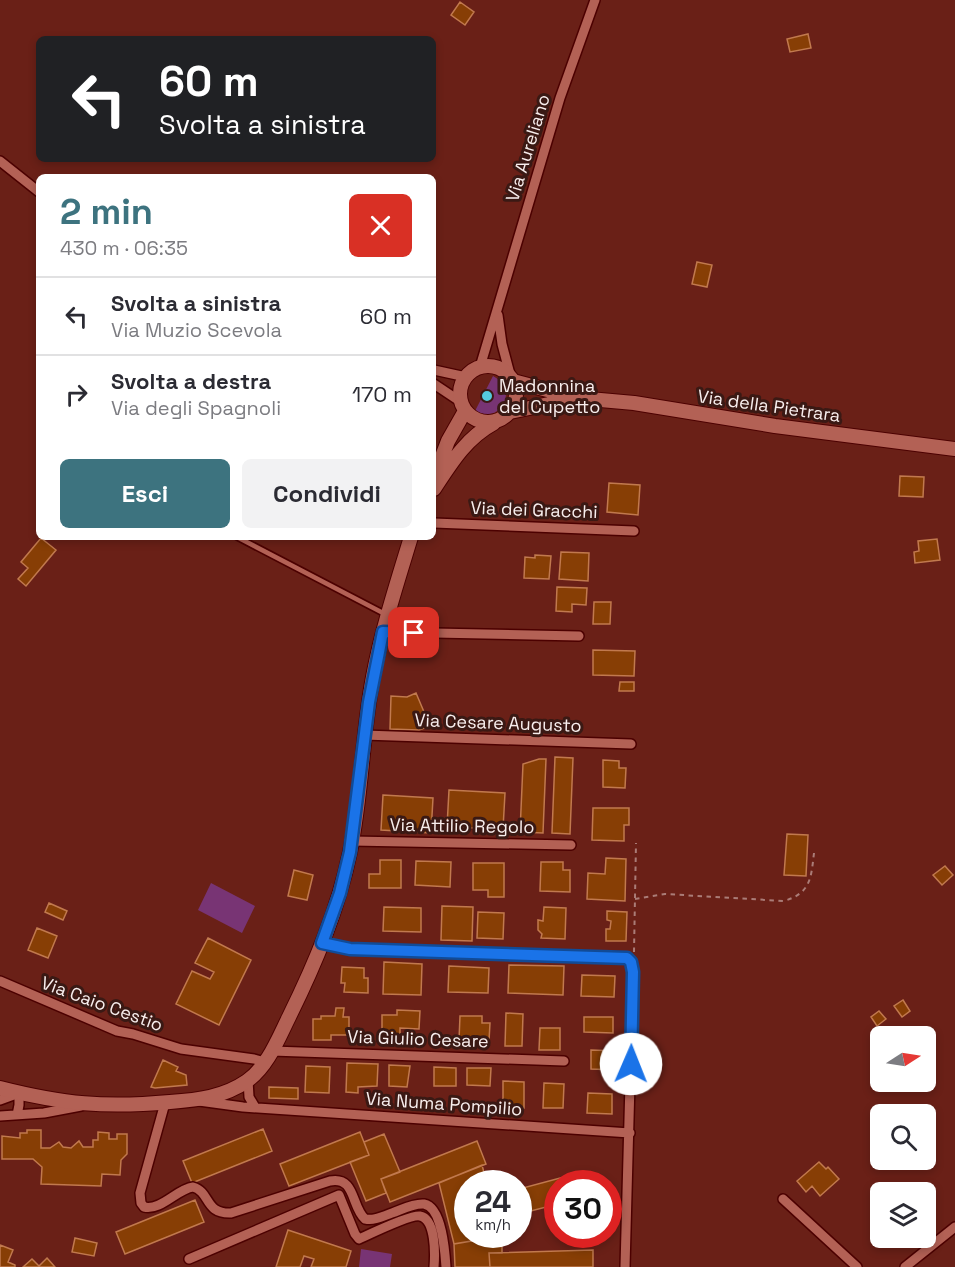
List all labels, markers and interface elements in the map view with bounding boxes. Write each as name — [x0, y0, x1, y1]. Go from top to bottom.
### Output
text: 60 m — [159, 55, 259, 108]
icon: left — [60, 60, 138, 138]
street label: Via Aureliano — [500, 91, 555, 204]
text: Svolta a sinistra — [159, 107, 366, 142]
text: 2 min — [60, 189, 153, 235]
button: close — [349, 194, 412, 257]
text: 430 m · 06:35 — [60, 235, 188, 261]
text: Svolta a sinistra — [111, 289, 281, 317]
icon: left — [60, 300, 93, 333]
text: 60 m — [360, 302, 412, 330]
text: Via Muzio Scevola — [111, 317, 282, 343]
text: Svolta a destra — [111, 367, 271, 395]
place label: Madonnina del Cupetto — [499, 374, 600, 418]
icon: right — [60, 378, 93, 411]
text: 170 m — [352, 380, 412, 408]
street label: Via della Pietrara — [696, 384, 842, 427]
marker: Madonnina del Cupetto — [480, 389, 494, 403]
text: Via degli Spagnoli — [111, 395, 281, 421]
button: Esci — [60, 459, 230, 528]
button: Condividi — [242, 459, 412, 528]
street label: Via dei Gracchi — [470, 496, 598, 523]
pin — [388, 607, 439, 658]
icon: arrive — [397, 616, 430, 649]
street label: Via Cesare Augusto — [414, 708, 582, 737]
street label: Via Attilio Regolo — [389, 813, 535, 838]
street label: Via Caio Cestio — [38, 971, 166, 1036]
street label: Via Giulio Cesare — [347, 1025, 489, 1052]
north arrow — [870, 1026, 936, 1092]
map controls — [870, 1026, 936, 1248]
position arrow — [599, 1032, 663, 1096]
street label: Via Numa Pompilio — [365, 1087, 523, 1120]
button: search — [870, 1104, 936, 1170]
speed limit sign: 30 — [544, 1170, 622, 1248]
text: 24 — [475, 1182, 511, 1221]
button: layers — [870, 1182, 936, 1248]
text: km/h — [475, 1215, 511, 1234]

